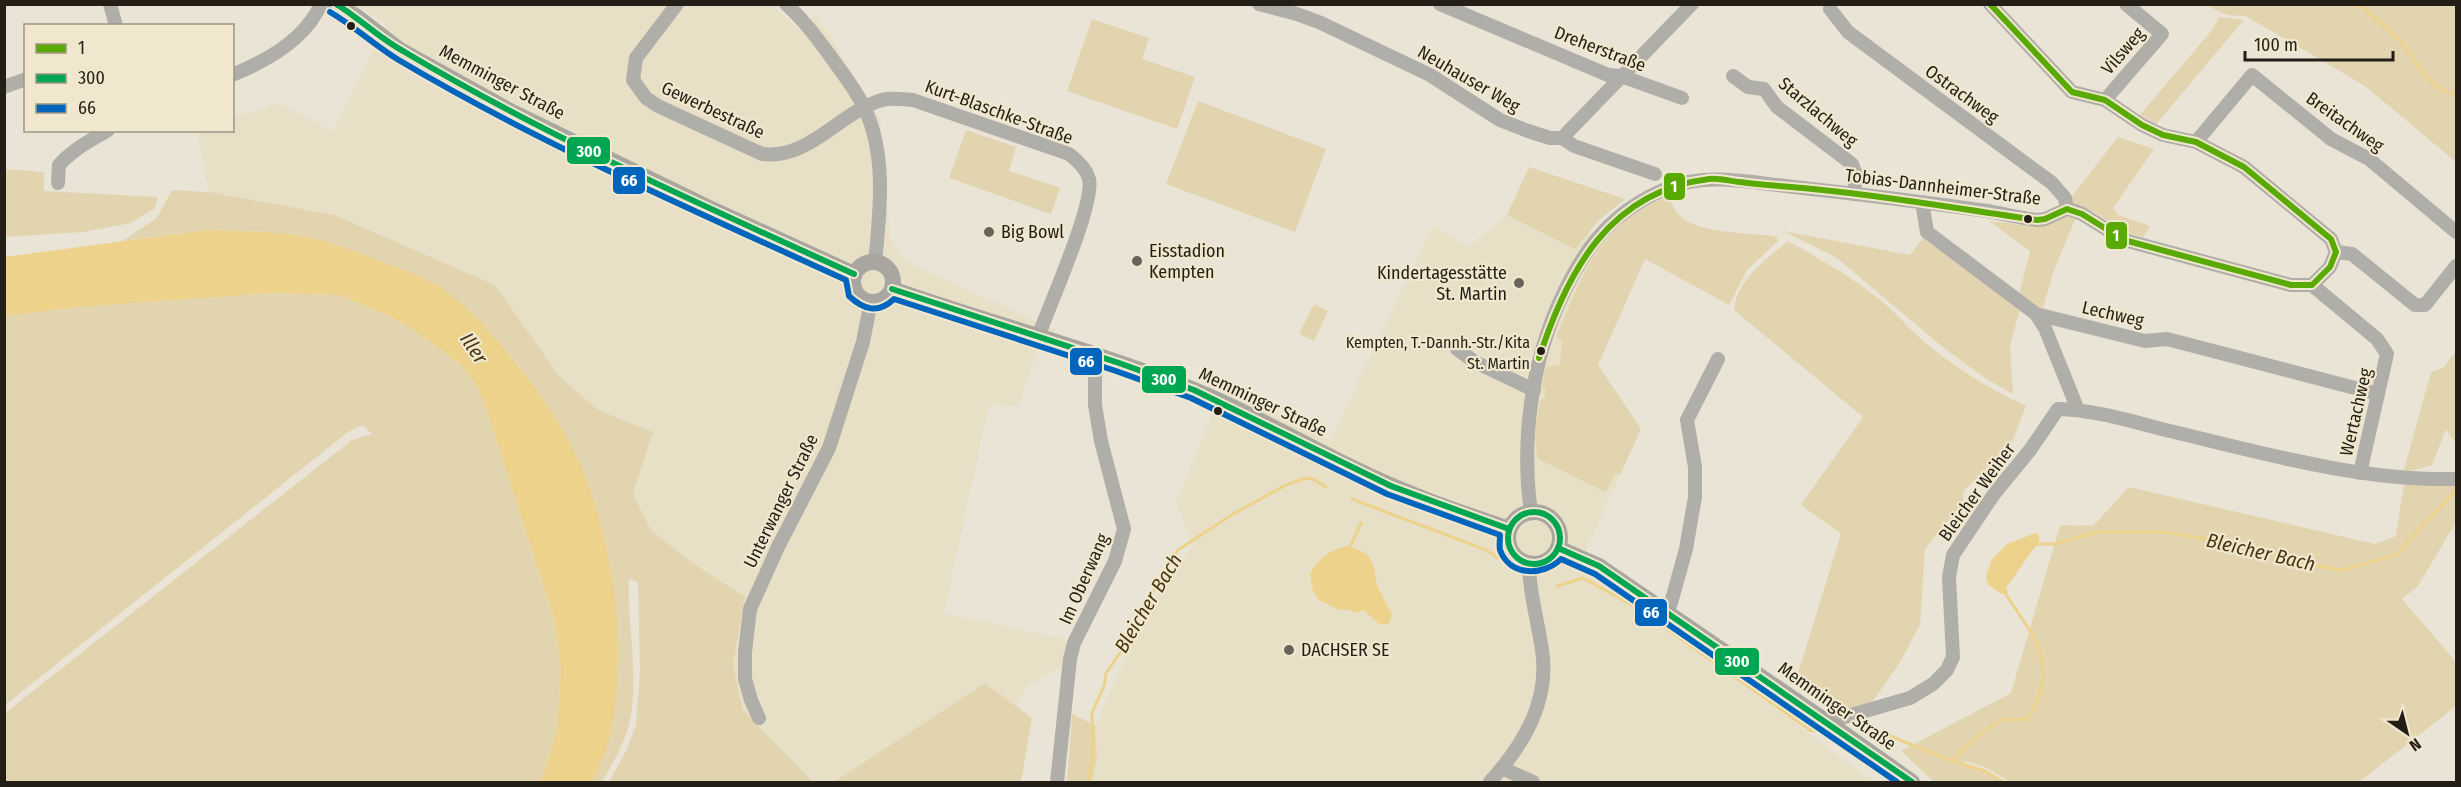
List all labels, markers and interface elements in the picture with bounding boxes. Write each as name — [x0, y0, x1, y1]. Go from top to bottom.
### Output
unlabelled marker — [345, 20, 357, 32]
street label: Dreherstraße — [1551, 21, 1649, 77]
street label: Vilsweg — [2097, 23, 2150, 79]
legend — [24, 24, 234, 132]
scale bar — [2245, 24, 2394, 62]
text: 100 m — [2254, 34, 2298, 56]
text: 1 — [78, 37, 85, 59]
street label: Memminger Straße — [436, 40, 569, 124]
street label: Neuhauser Weg — [1414, 41, 1525, 117]
street label: Ostrachweg — [1921, 60, 2004, 128]
text: 300 — [78, 67, 105, 89]
street label: Starzlachweg — [1774, 73, 1862, 152]
street label: Kurt-Blaschke-Straße — [922, 75, 1076, 149]
street label: Gewerbestraße — [658, 77, 768, 144]
street label: Breitachweg — [2302, 87, 2389, 157]
text: 66 — [78, 97, 96, 119]
line badge: 300 — [566, 136, 611, 165]
text: 300 — [575, 142, 602, 161]
street label: Tobias-Dannheimer-Straße — [1844, 164, 2042, 210]
line badge: 66 — [612, 166, 646, 195]
text: 66 — [621, 171, 637, 190]
line badge: 1 — [1663, 172, 1686, 201]
text: 1 — [1671, 177, 1677, 196]
unlabelled marker — [2022, 213, 2034, 225]
place label: Big Bowl — [1001, 221, 1064, 243]
line badge: 1 — [2105, 221, 2128, 250]
marker: Big Bowl — [982, 225, 996, 239]
text: 1 — [2113, 226, 2119, 245]
place label: Eisstadion Kempten — [1149, 240, 1225, 283]
marker: Eisstadion Kempten — [1130, 254, 1144, 268]
place label: Kindertagesstätte St. Martin — [1377, 262, 1507, 305]
marker: Kindertagesstätte St. Martin — [1512, 276, 1526, 290]
street label: Lechweg — [2080, 296, 2147, 332]
water label: Iller — [455, 328, 494, 369]
place label: Kempten, T.-Dannh.-Str./Kita St. Martin — [1346, 333, 1530, 373]
marker: Kempten, T.-Dannh.-Str./Kita St. Martin — [1535, 345, 1547, 357]
line badge: 66 — [1069, 347, 1103, 376]
text: 66 — [1078, 352, 1094, 371]
street label: Memminger Straße — [1195, 363, 1331, 441]
line badge: 300 — [1141, 365, 1187, 394]
street label: Wertachweg — [2335, 365, 2377, 458]
text: 300 — [1150, 370, 1177, 389]
unlabelled marker — [1212, 405, 1224, 417]
street label: Unterwanger Straße — [739, 430, 823, 572]
street label: Bleicher Weiher — [1934, 438, 2020, 545]
water label: Bleicher Bach — [2204, 528, 2318, 576]
street label: Im Oberwang — [1054, 530, 1114, 628]
water label: Bleicher Bach — [1109, 549, 1187, 657]
line badge: 66 — [1634, 598, 1668, 627]
text: 66 — [1643, 603, 1659, 622]
place label: DACHSER SE — [1301, 639, 1389, 661]
marker: DACHSER SE — [1282, 643, 1296, 657]
line badge: 300 — [1714, 647, 1760, 676]
text: 300 — [1723, 652, 1750, 671]
street label: Memminger Straße — [1774, 657, 1900, 755]
north arrow — [2377, 703, 2437, 763]
text: N — [2406, 734, 2425, 755]

